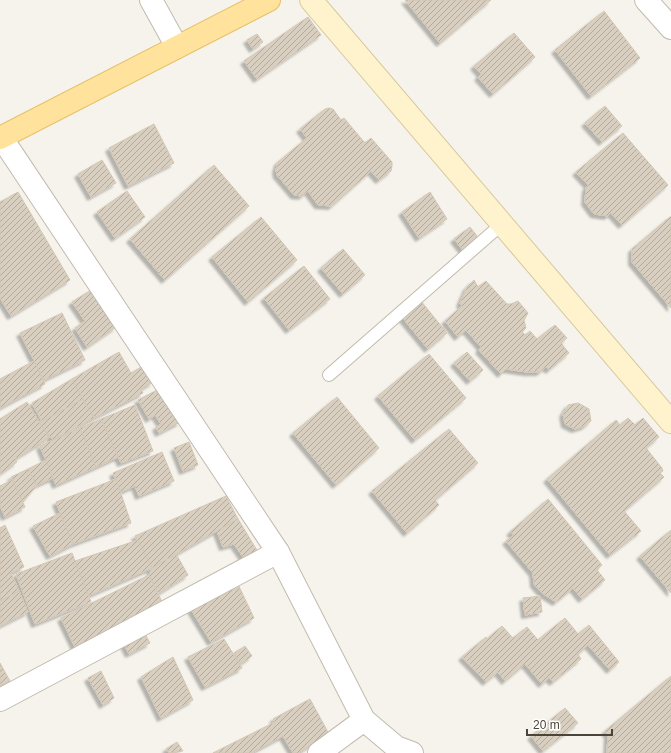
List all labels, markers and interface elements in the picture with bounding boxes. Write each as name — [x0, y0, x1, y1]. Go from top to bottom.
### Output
scale bar — [527, 711, 612, 737]
text: 20 m — [533, 718, 560, 732]

